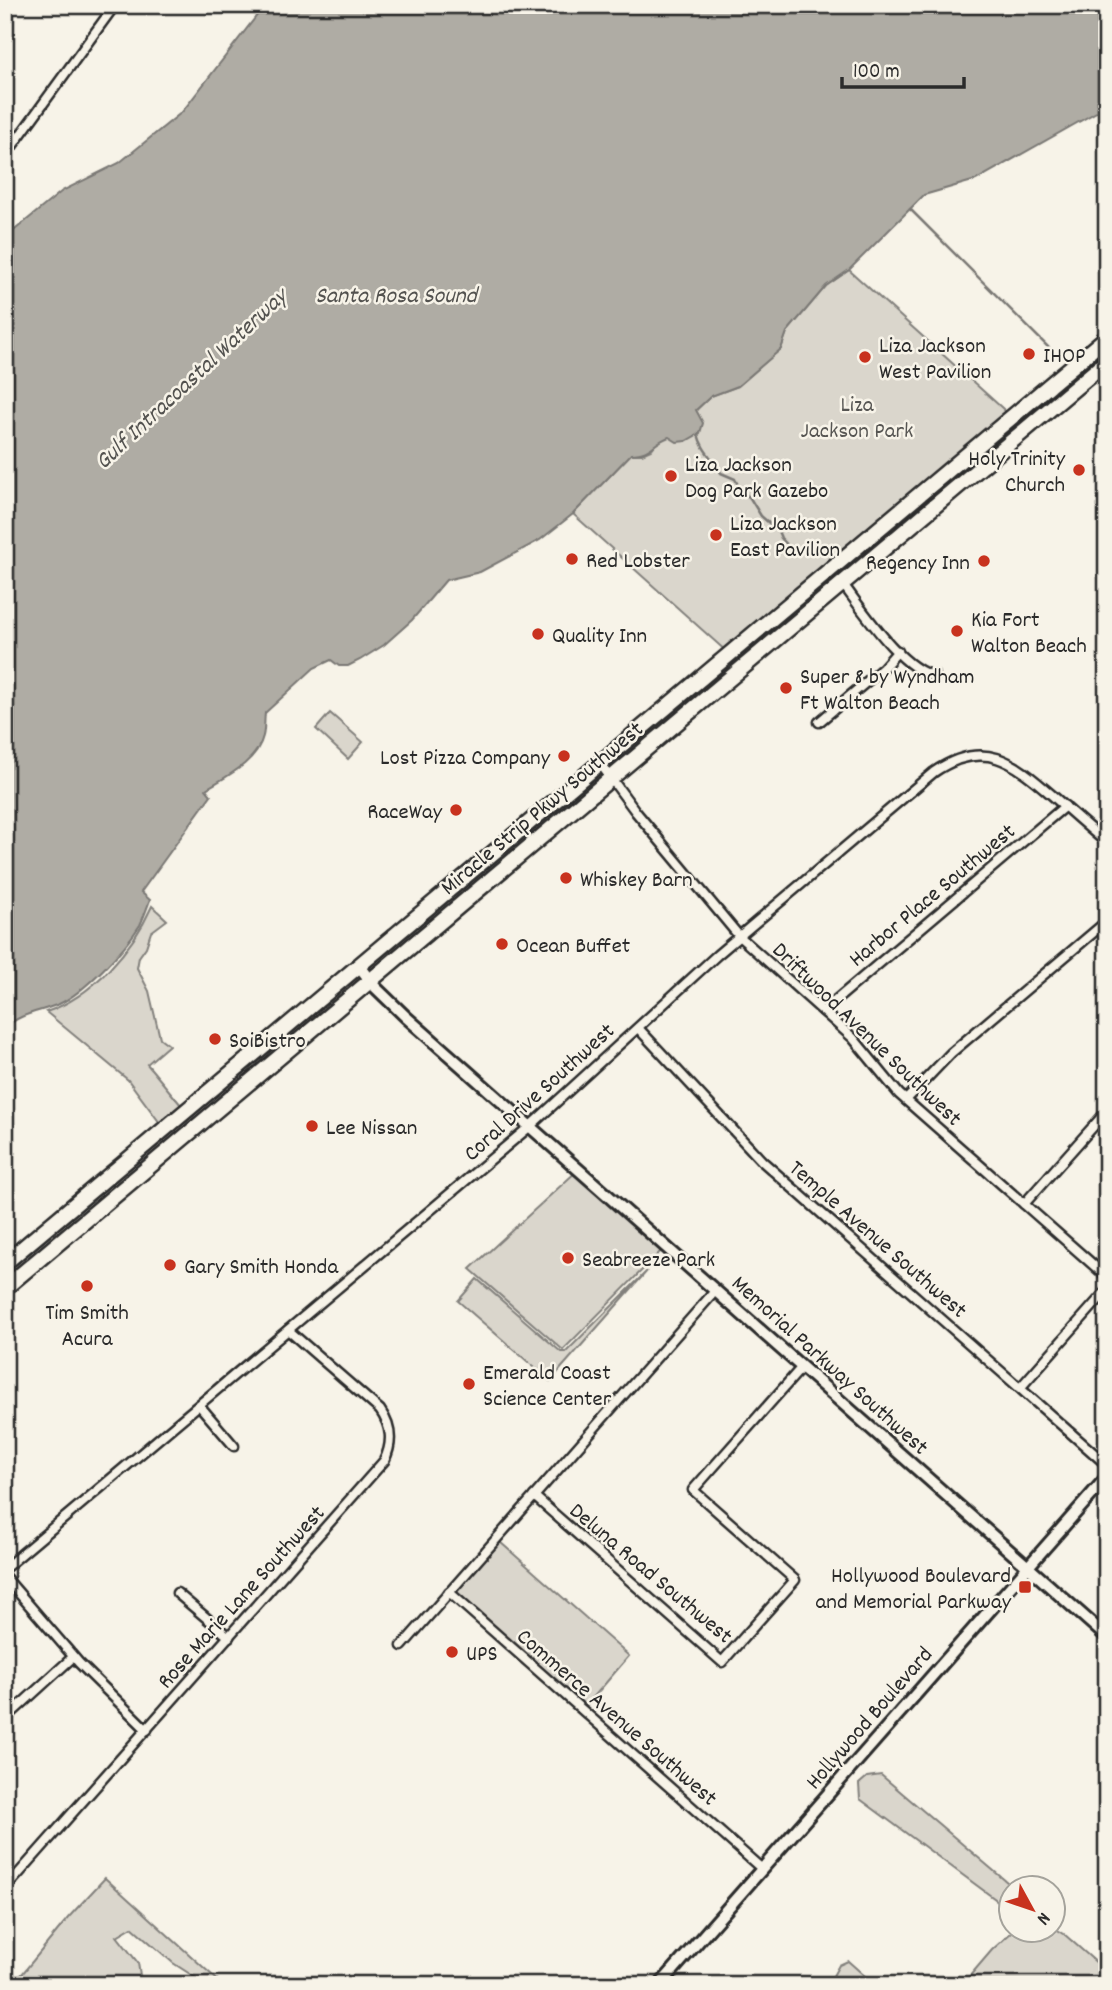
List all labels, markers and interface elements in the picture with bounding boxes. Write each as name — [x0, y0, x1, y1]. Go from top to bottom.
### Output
scale bar — [842, 46, 965, 90]
text: 100 m — [853, 58, 900, 88]
water label: Gulf Intracoastal Waterway — [88, 279, 298, 479]
water label: Santa Rosa Sound — [315, 280, 480, 314]
place label: Liza Jackson West Pavilion — [879, 331, 991, 390]
place label: IHOP — [1043, 341, 1086, 374]
marker: IHOP — [1021, 346, 1037, 362]
marker: Liza Jackson West Pavilion — [857, 349, 873, 365]
park label: Liza Jackson Park — [801, 390, 913, 449]
place label: Holy Trinity Church — [968, 444, 1066, 503]
place label: Liza Jackson Dog Park Gazebo — [685, 450, 828, 509]
marker: Holy Trinity Church — [1071, 462, 1087, 478]
marker: Liza Jackson Dog Park Gazebo — [663, 468, 679, 484]
place label: Liza Jackson East Pavilion — [730, 509, 840, 568]
marker: Liza Jackson East Pavilion — [708, 527, 724, 543]
place label: Red Lobster — [586, 546, 690, 579]
place label: Regency Inn — [866, 548, 970, 581]
marker: Red Lobster — [564, 551, 580, 567]
marker: Regency Inn — [976, 553, 992, 569]
place label: Kia Fort Walton Beach — [971, 605, 1087, 664]
place label: Quality Inn — [552, 621, 647, 654]
marker: Kia Fort Walton Beach — [949, 623, 965, 639]
marker: Quality Inn — [530, 626, 546, 642]
place label: Super 8 by Wyndham Ft Walton Beach — [800, 662, 975, 721]
marker: Super 8 by Wyndham Ft Walton Beach — [778, 680, 794, 696]
street label: Miracle Strip Pkwy Southwest — [435, 715, 652, 905]
place label: Lost Pizza Company — [380, 743, 551, 776]
marker: Lost Pizza Company — [556, 748, 572, 764]
place label: RaceWay — [367, 797, 443, 830]
marker: RaceWay — [448, 802, 464, 818]
street label: Harbor Place Southwest — [843, 817, 1024, 976]
place label: Whiskey Barn — [580, 865, 693, 898]
marker: Whiskey Barn — [558, 870, 574, 886]
place label: Ocean Buffet — [516, 931, 630, 964]
marker: Ocean Buffet — [494, 936, 510, 952]
street label: Driftwood Avenue Southwest — [763, 936, 968, 1135]
street label: Coral Drive Southwest — [457, 1017, 623, 1171]
place label: SoiBistro — [229, 1026, 306, 1059]
marker: SoiBistro — [207, 1031, 223, 1047]
place label: Lee Nissan — [326, 1113, 417, 1146]
marker: Lee Nissan — [304, 1118, 320, 1134]
street label: Temple Avenue Southwest — [780, 1154, 973, 1328]
place label: Seabreeze Park — [582, 1245, 715, 1278]
marker: Seabreeze Park — [560, 1250, 576, 1266]
place label: Gary Smith Honda — [184, 1252, 339, 1285]
marker: Gary Smith Honda — [162, 1257, 178, 1273]
street label: Memorial Parkway Southwest — [723, 1269, 935, 1464]
marker: Tim Smith Acura — [79, 1278, 95, 1294]
place label: Tim Smith Acura — [45, 1298, 129, 1357]
place label: Emerald Coast Science Center — [483, 1358, 612, 1417]
marker: Emerald Coast Science Center — [461, 1376, 477, 1392]
street label: Deluna Road Southwest — [561, 1496, 739, 1653]
street label: Rose Marie Lane Southwest — [151, 1499, 334, 1698]
place label: Hollywood Boulevard and Memorial Parkway — [816, 1561, 1012, 1620]
marker: Hollywood Boulevard and Memorial Parkway — [1017, 1579, 1033, 1595]
street label: Commerce Avenue Southwest — [508, 1622, 724, 1815]
place label: UPS — [466, 1639, 498, 1672]
street label: Hollywood Boulevard — [799, 1641, 942, 1798]
marker: UPS — [444, 1644, 460, 1660]
north arrow — [996, 1874, 1066, 1944]
text: N — [1029, 1905, 1056, 1930]

